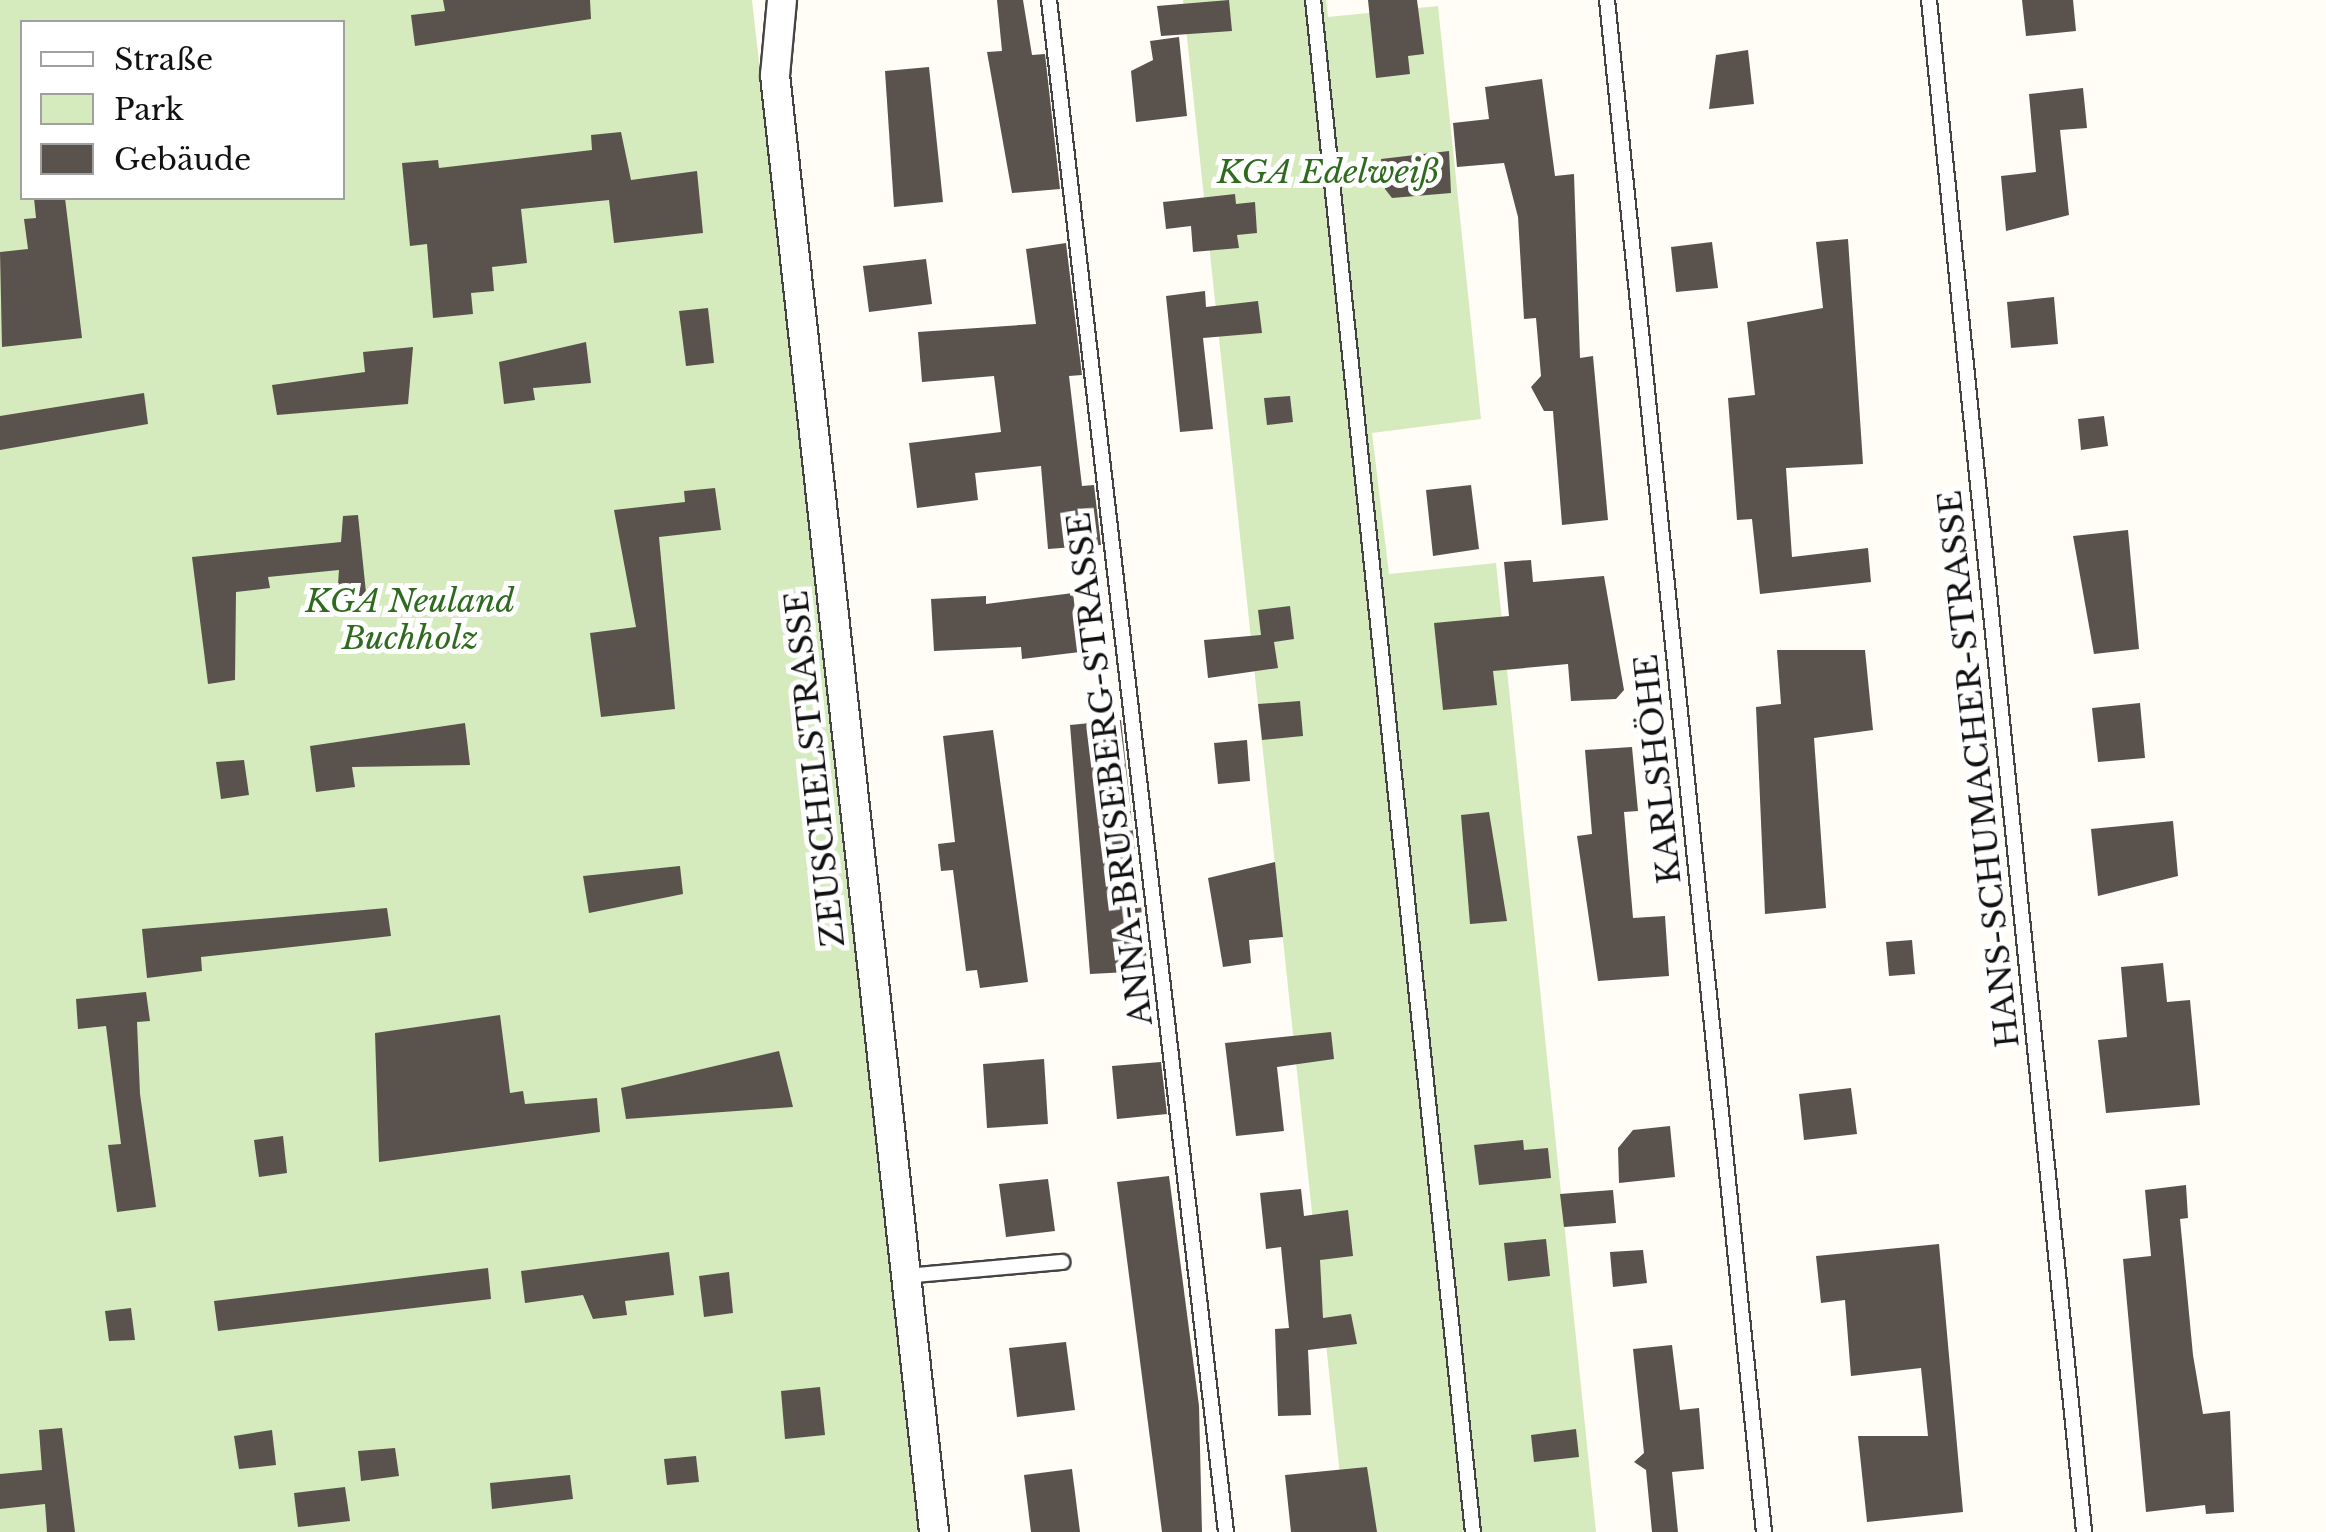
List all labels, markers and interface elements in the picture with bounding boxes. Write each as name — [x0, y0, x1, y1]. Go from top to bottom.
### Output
legend — [20, 20, 345, 200]
text: Straße — [114, 41, 213, 78]
text: Park — [114, 91, 184, 128]
text: Gebäude — [114, 141, 251, 178]
park label: KGA Edelweiß — [1217, 153, 1439, 191]
street label: HANS-SCHUMACHER-STRASSE — [1931, 489, 2027, 1049]
street label: ANNA-BRUSEBERG-STRASSE — [1059, 510, 1161, 1028]
park label: KGA Neuland Buchholz — [305, 583, 515, 658]
street label: ZEUSCHELSTRASSE — [777, 589, 853, 949]
street label: KARLSHÖHE — [1627, 652, 1689, 886]

